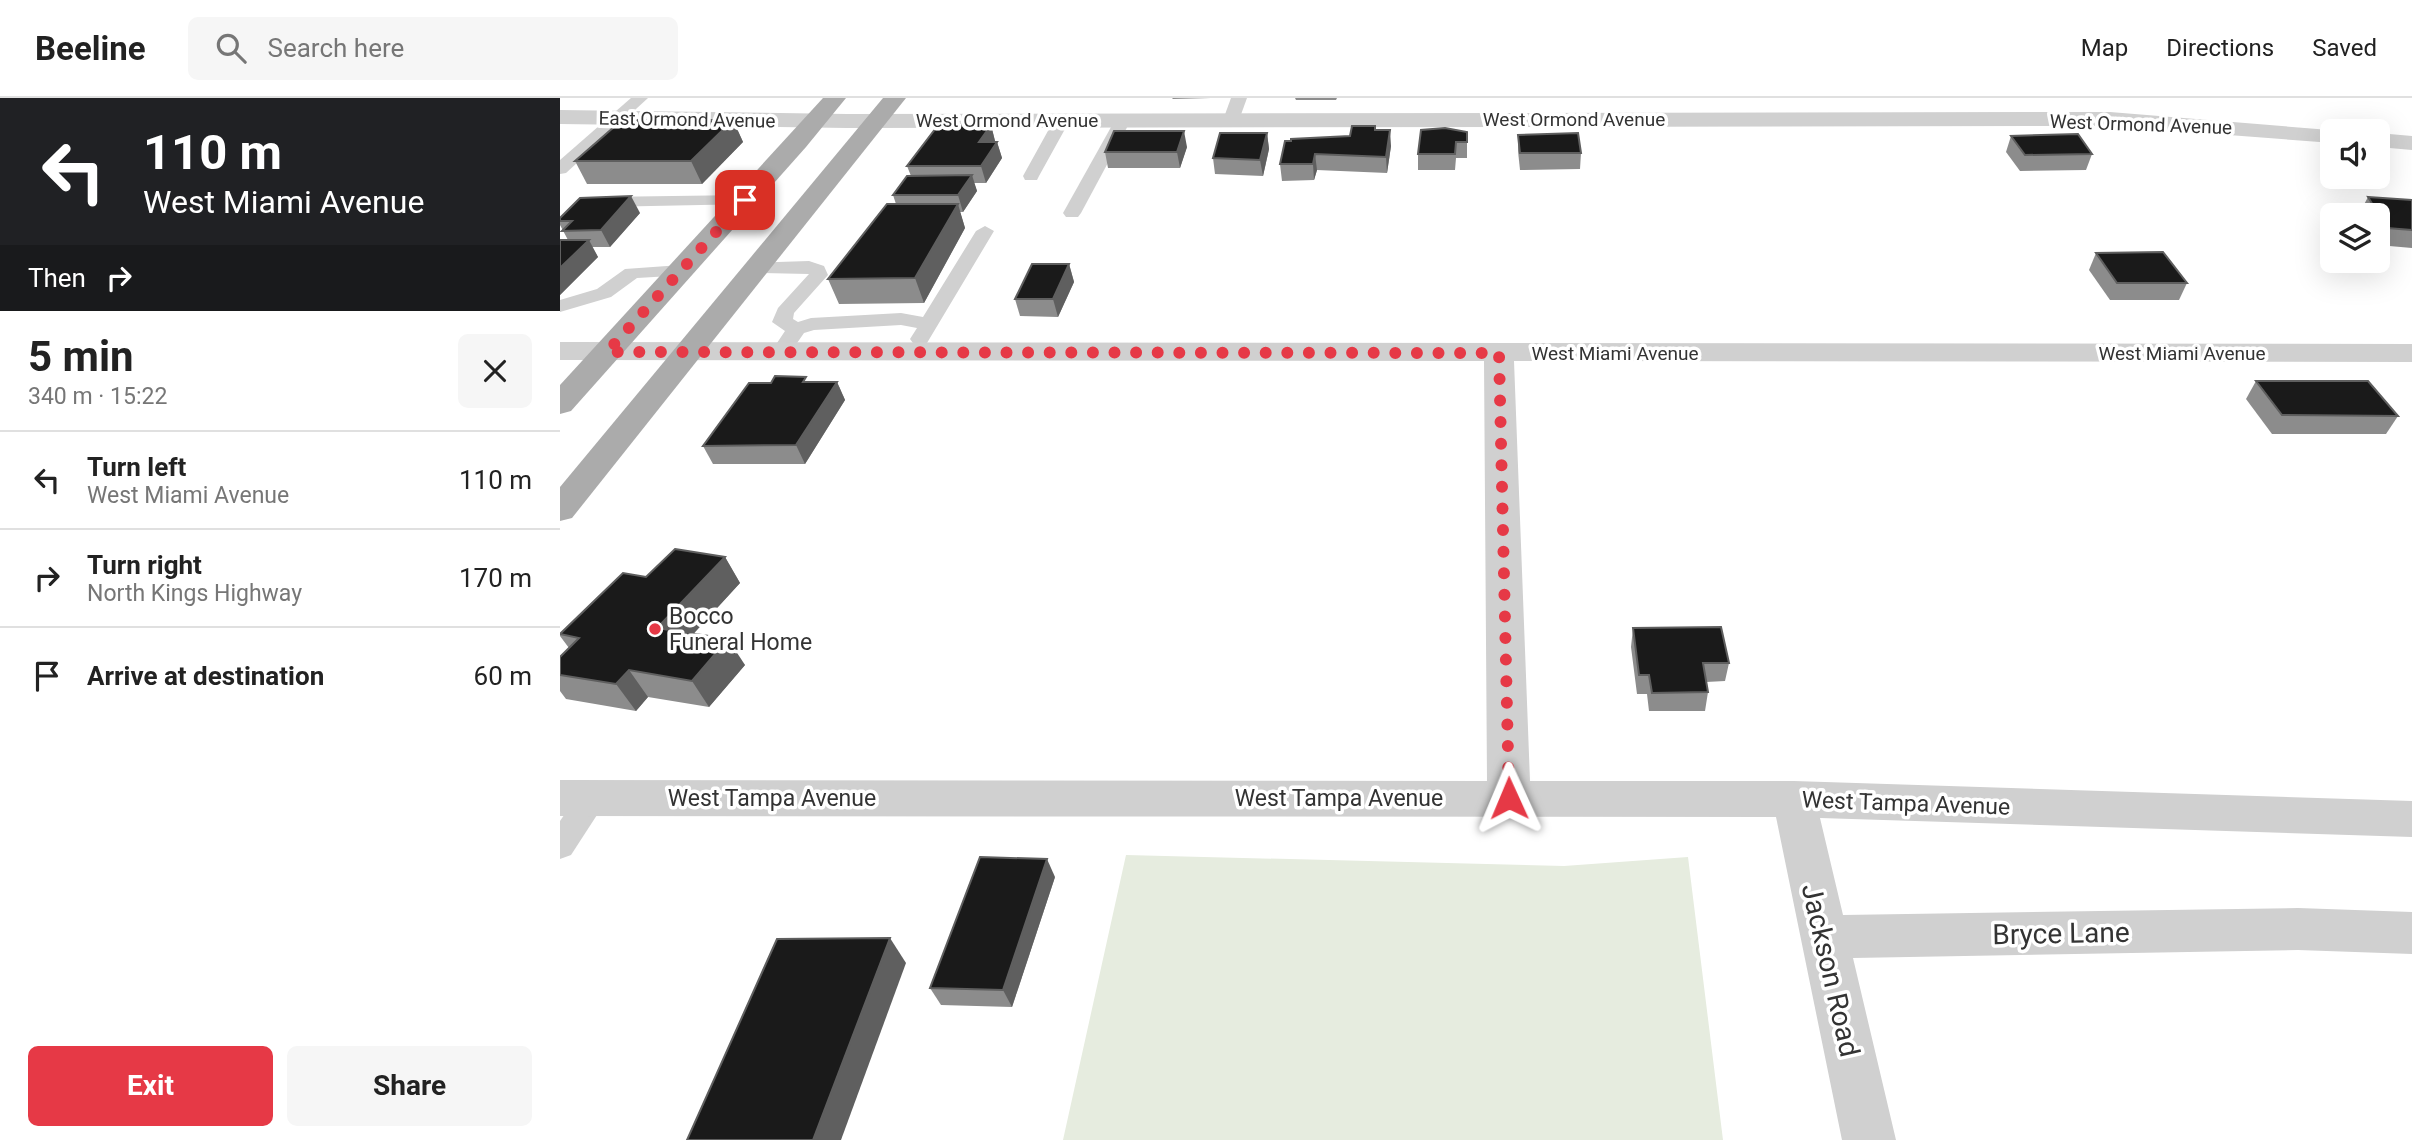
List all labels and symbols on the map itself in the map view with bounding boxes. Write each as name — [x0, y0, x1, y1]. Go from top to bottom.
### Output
street label: East Ormond Avenue — [598, 106, 776, 133]
street label: West Ormond Avenue — [1483, 108, 1665, 131]
street label: West Ormond Avenue — [916, 109, 1098, 132]
street label: West Ormond Avenue — [2049, 110, 2233, 139]
pin — [715, 170, 775, 230]
street label: West Miami Avenue — [1531, 342, 1699, 365]
street label: West Miami Avenue — [2098, 342, 2266, 365]
place label: Bocco Funeral Home — [669, 603, 812, 656]
marker: Bocco Funeral Home — [647, 621, 663, 637]
position arrow — [1472, 761, 1546, 835]
street label: West Tampa Avenue — [668, 785, 876, 812]
street label: West Tampa Avenue — [1235, 785, 1443, 812]
street label: West Tampa Avenue — [1801, 786, 2011, 821]
street label: Jackson Road — [1795, 880, 1866, 1060]
street label: Bryce Lane — [1992, 916, 2130, 951]

